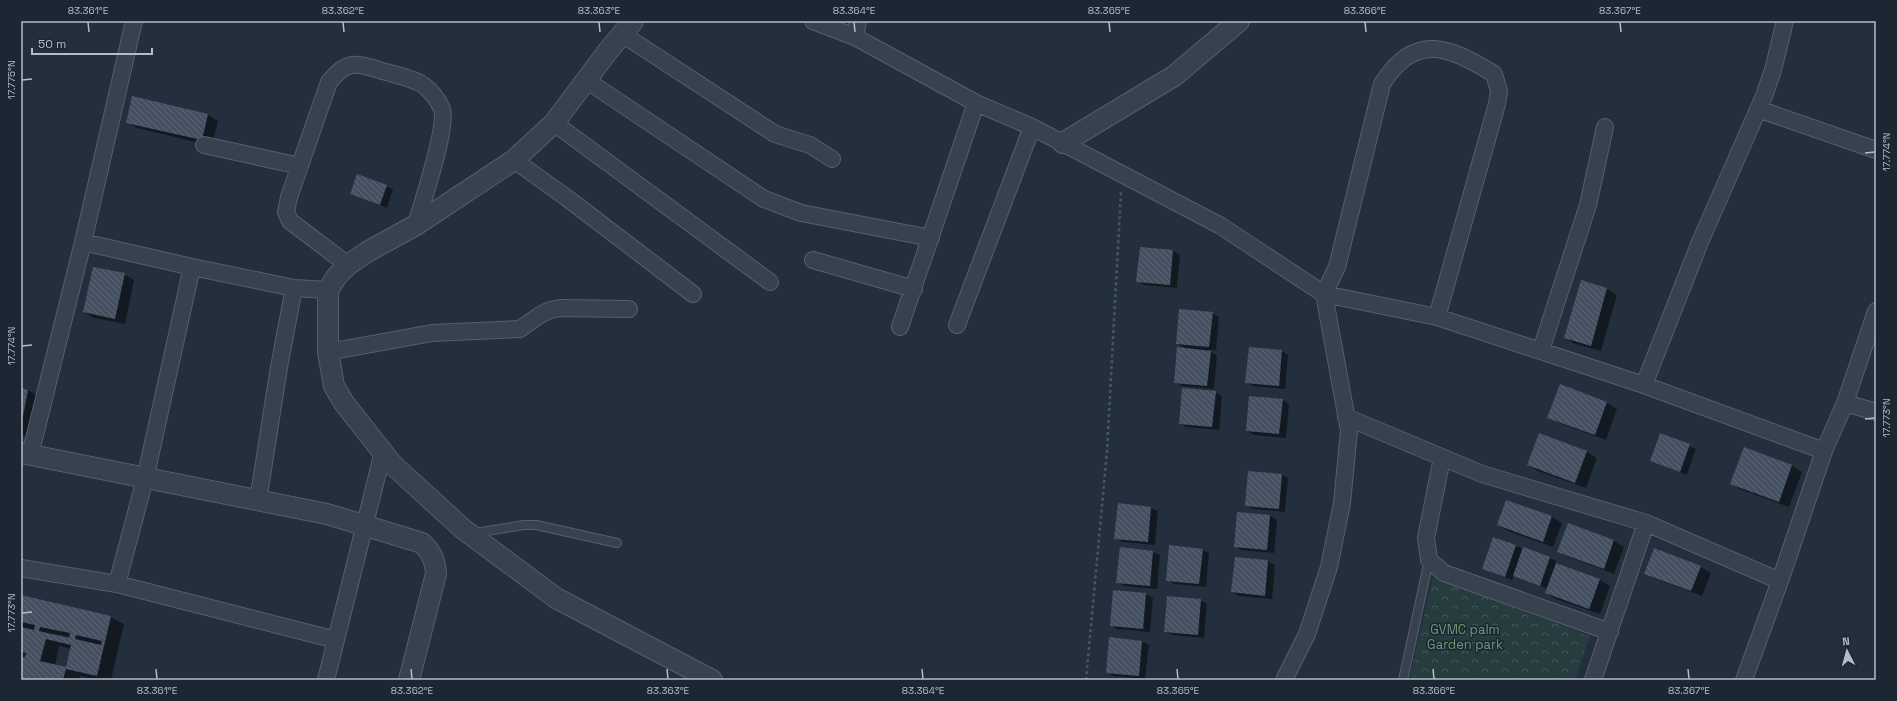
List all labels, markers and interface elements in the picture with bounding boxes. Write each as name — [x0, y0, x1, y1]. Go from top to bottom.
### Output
text: 83.361°E — [68, 4, 109, 17]
text: 83.362°E — [322, 4, 365, 17]
text: 83.363°E — [578, 4, 621, 17]
text: 83.364°E — [833, 4, 876, 17]
text: 83.365°E — [1088, 4, 1131, 17]
text: 83.366°E — [1344, 4, 1387, 17]
text: 83.367°E — [1599, 4, 1641, 17]
scale bar — [32, 30, 152, 56]
text: 50 m — [38, 36, 66, 52]
text: 17.775°N — [5, 60, 18, 100]
text: 17.774°N — [1880, 133, 1893, 171]
text: 17.774°N — [5, 327, 18, 365]
text: 17.773°N — [1880, 398, 1893, 438]
text: 17.773°N — [5, 593, 18, 633]
park label: GVMC palm Garden park — [1427, 621, 1503, 653]
north arrow — [1827, 631, 1867, 671]
text: N — [1842, 634, 1850, 648]
text: 83.361°E — [137, 684, 178, 697]
text: 83.362°E — [391, 684, 434, 697]
text: 83.363°E — [647, 684, 690, 697]
text: 83.364°E — [902, 684, 945, 697]
text: 83.365°E — [1157, 684, 1200, 697]
text: 83.366°E — [1413, 684, 1456, 697]
text: 83.367°E — [1668, 684, 1710, 697]

